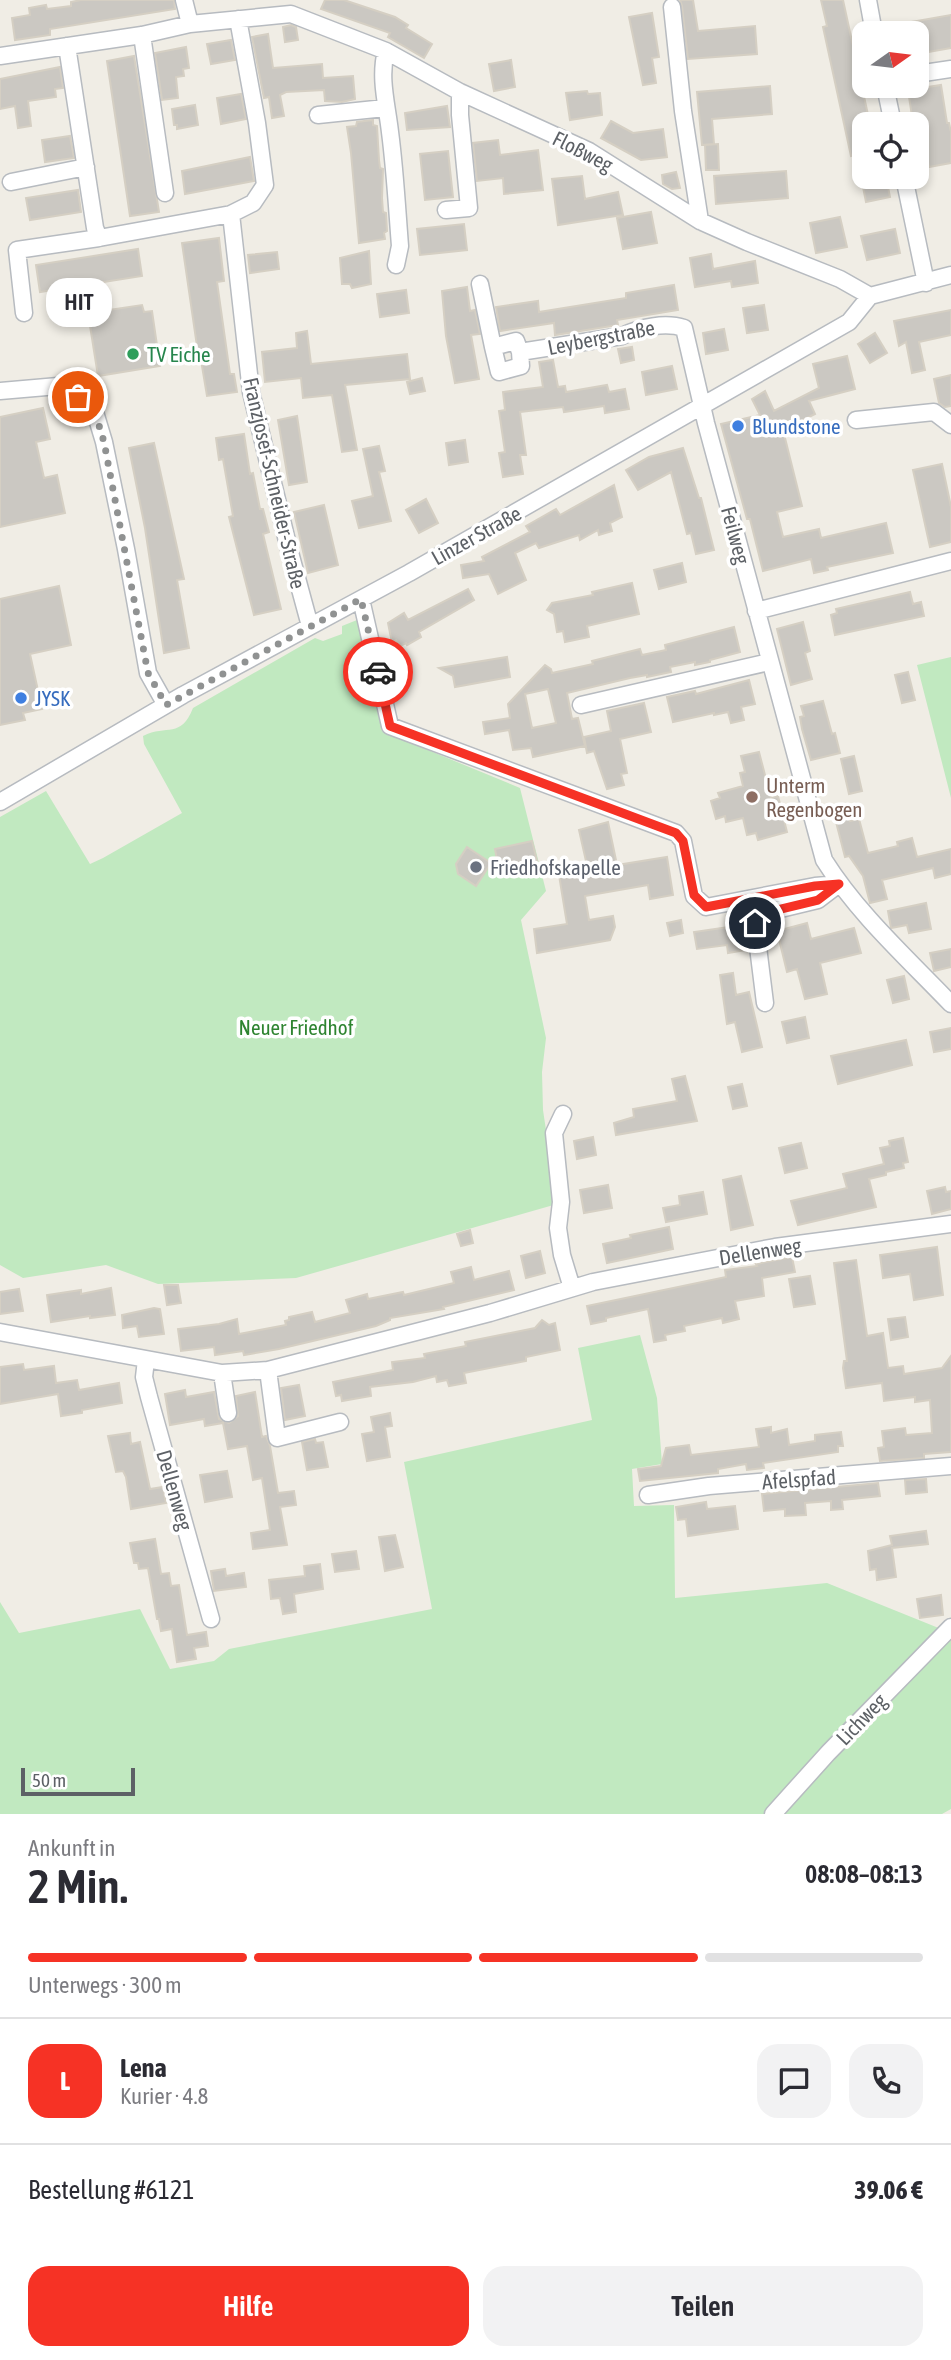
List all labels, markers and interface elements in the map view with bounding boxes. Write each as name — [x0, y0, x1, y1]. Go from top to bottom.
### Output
north arrow — [852, 21, 929, 98]
map controls — [852, 21, 929, 189]
button: locate — [852, 112, 929, 189]
street label: Floßweg — [549, 126, 617, 176]
callout: HIT — [45, 278, 111, 327]
text: HIT — [64, 289, 94, 315]
street label: Leybergstraße — [545, 315, 657, 359]
place label: TV Eiche — [147, 342, 211, 366]
marker: TV Eiche — [125, 346, 141, 362]
pin — [48, 367, 108, 427]
street label: Franzjosef-Schneider-Straße — [239, 375, 311, 591]
icon: bag — [59, 378, 97, 416]
place label: Blundstone — [752, 414, 841, 438]
marker: Blundstone — [730, 418, 746, 434]
street label: Linzer Straße — [427, 501, 525, 569]
street label: Feilweg — [717, 504, 755, 566]
courier — [343, 637, 413, 707]
icon: car — [359, 653, 397, 691]
place label: JYSK — [35, 686, 71, 710]
marker: JYSK — [13, 690, 29, 706]
place label: Unterm Regenbogen — [766, 773, 863, 821]
marker: Unterm Regenbogen — [744, 789, 760, 805]
place label: Friedhofskapelle — [490, 855, 621, 879]
marker: Friedhofskapelle — [468, 859, 484, 875]
pin — [725, 893, 785, 953]
icon: home — [736, 904, 774, 942]
park label: Neuer Friedhof — [239, 1015, 354, 1039]
street label: Dellenweg — [717, 1233, 803, 1269]
street label: Dellenweg — [152, 1447, 198, 1533]
street label: Afelspfad — [761, 1464, 837, 1494]
street label: Lichweg — [831, 1688, 891, 1750]
scale bar — [21, 1765, 135, 1797]
text: 50 m — [32, 1769, 66, 1791]
text: Ankunft in — [28, 1835, 115, 1861]
text: 08:08–08:13 — [805, 1859, 923, 1889]
text: 2 Min. — [28, 1860, 128, 1913]
text: Unterwegs · 300 m — [28, 1972, 182, 1998]
button: chat — [757, 2044, 831, 2118]
button: phone — [849, 2044, 923, 2118]
text: Lena — [120, 2053, 167, 2083]
text: L — [60, 2066, 70, 2096]
text: Kurier · 4.8 — [120, 2083, 208, 2109]
text: Bestellung #6121 — [28, 2175, 194, 2205]
text: 39.06 € — [854, 2175, 923, 2205]
button: Hilfe — [28, 2266, 469, 2346]
button: Teilen — [483, 2266, 923, 2346]

